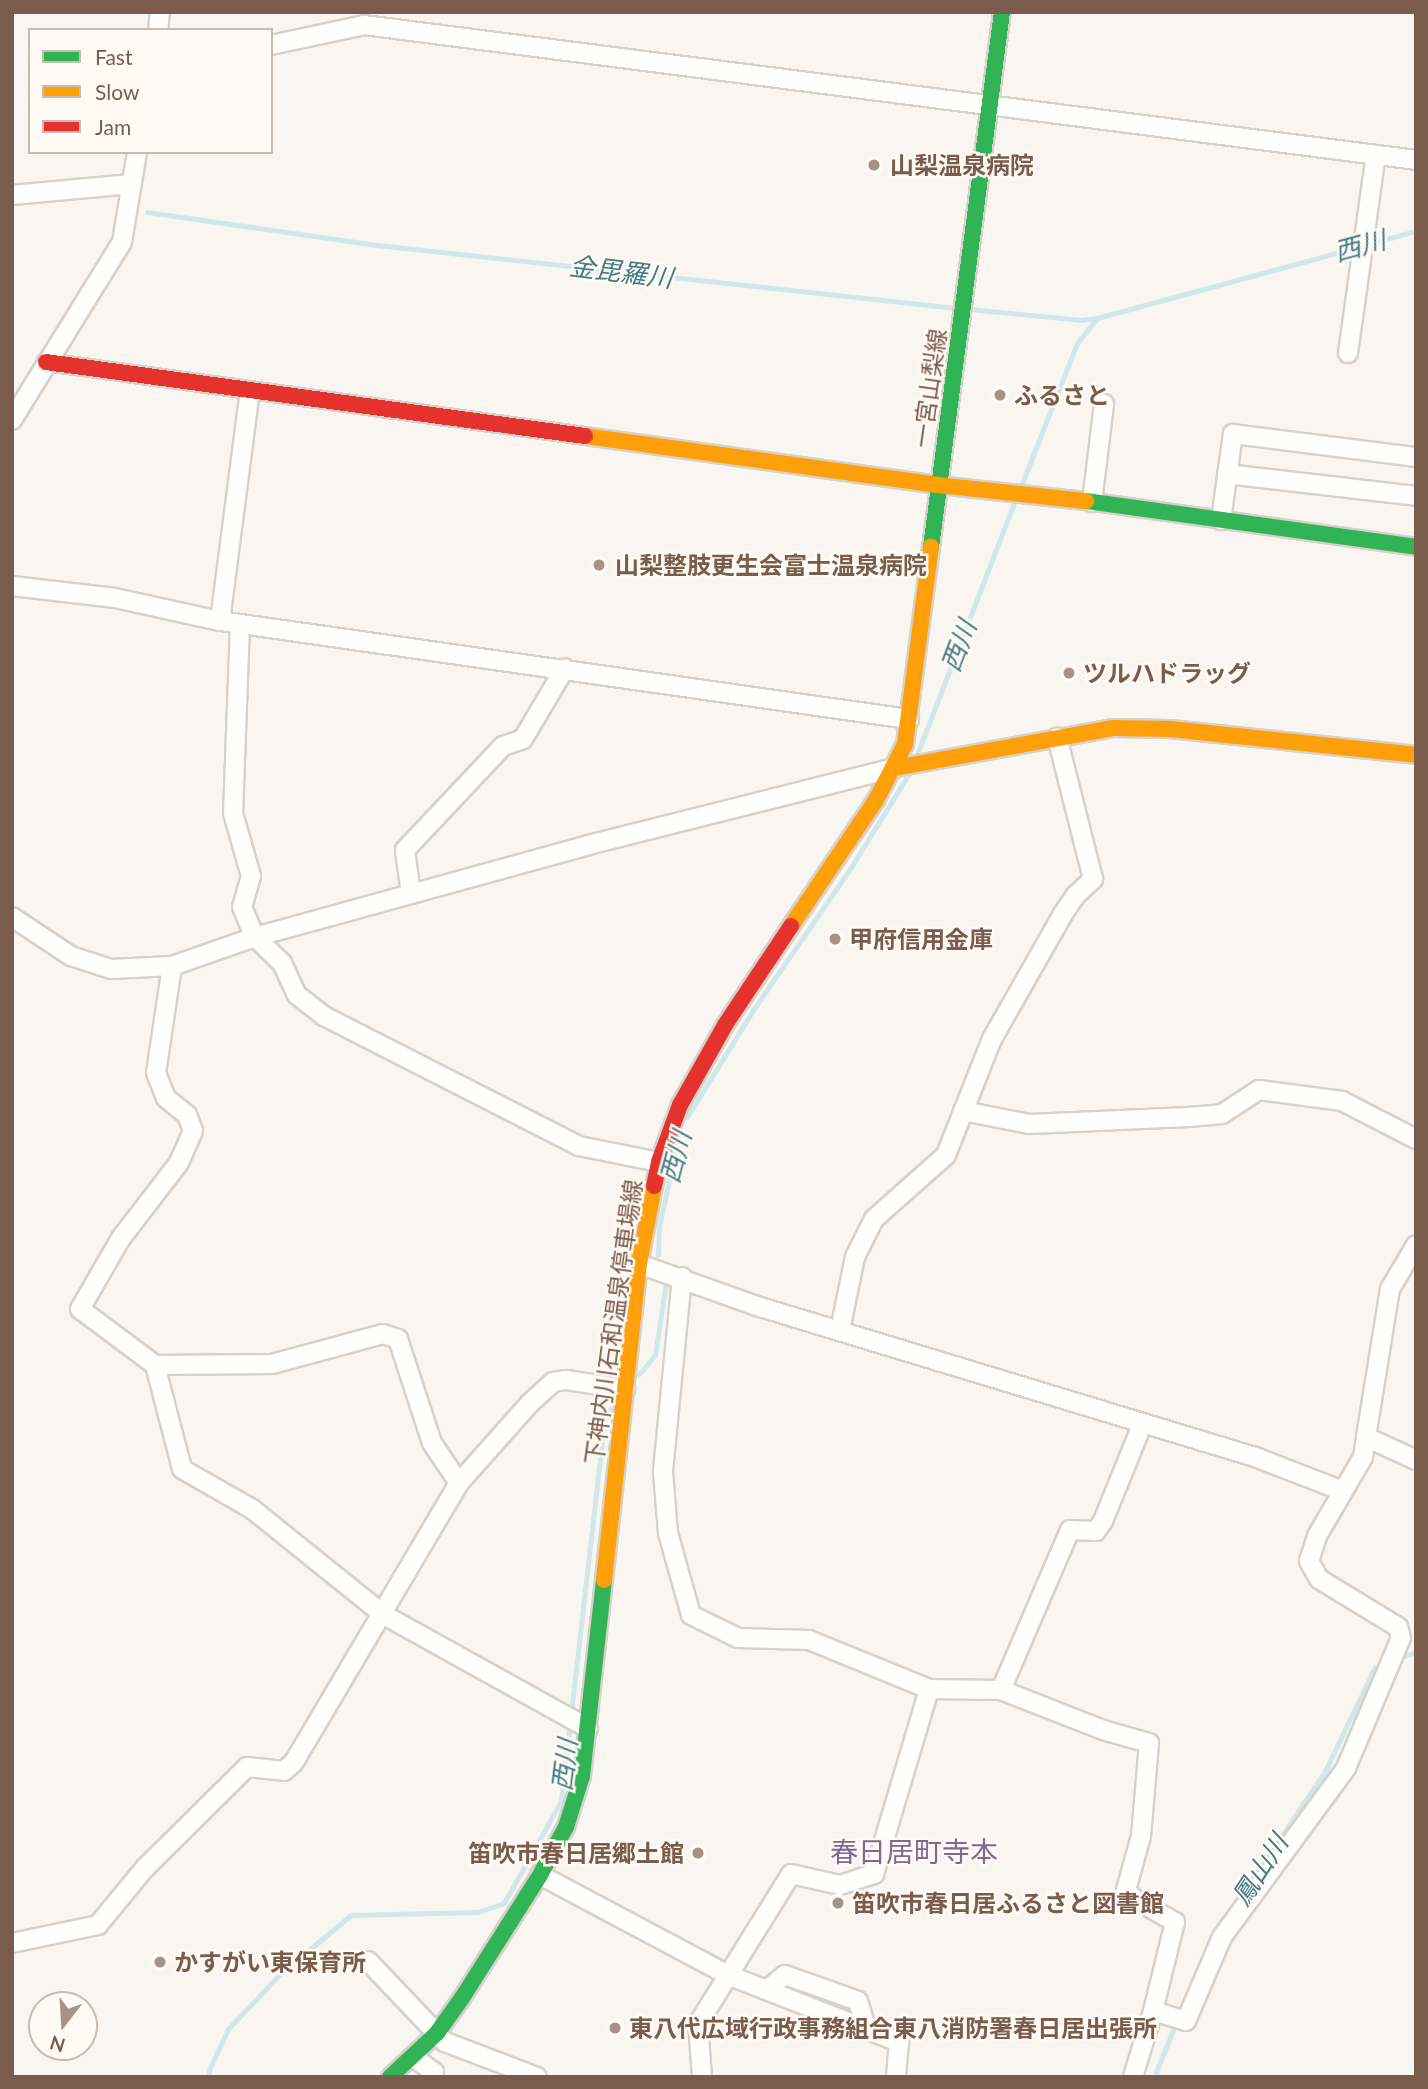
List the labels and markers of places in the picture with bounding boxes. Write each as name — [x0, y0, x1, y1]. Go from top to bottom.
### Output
place label: 山梨温泉病院 — [890, 151, 1034, 179]
marker: 山梨温泉病院 — [864, 155, 884, 175]
place label: ふるさと — [1014, 381, 1110, 409]
marker: ふるさと — [992, 387, 1008, 403]
place label: 山梨整肢更生会富士温泉病院 — [615, 551, 927, 579]
marker: 山梨整肢更生会富士温泉病院 — [589, 555, 609, 575]
place label: ツルハドラッグ — [1083, 659, 1251, 687]
marker: ツルハドラッグ — [1061, 665, 1077, 681]
place label: 甲府信用金庫 — [849, 925, 993, 953]
marker: 甲府信用金庫 — [827, 931, 843, 947]
place label: 笛吹市春日居郷土館 — [468, 1839, 684, 1867]
marker: 笛吹市春日居郷土館 — [690, 1845, 706, 1861]
place label: 笛吹市春日居ふるさと図書館 — [852, 1889, 1164, 1917]
marker: 笛吹市春日居ふるさと図書館 — [830, 1895, 846, 1911]
place label: かすがい東保育所 — [174, 1948, 366, 1976]
marker: かすがい東保育所 — [152, 1954, 168, 1970]
place label: 東八代広域行政事務組合東八消防署春日居出張所 — [629, 2014, 1157, 2042]
marker: 東八代広域行政事務組合東八消防署春日居出張所 — [607, 2020, 623, 2036]

